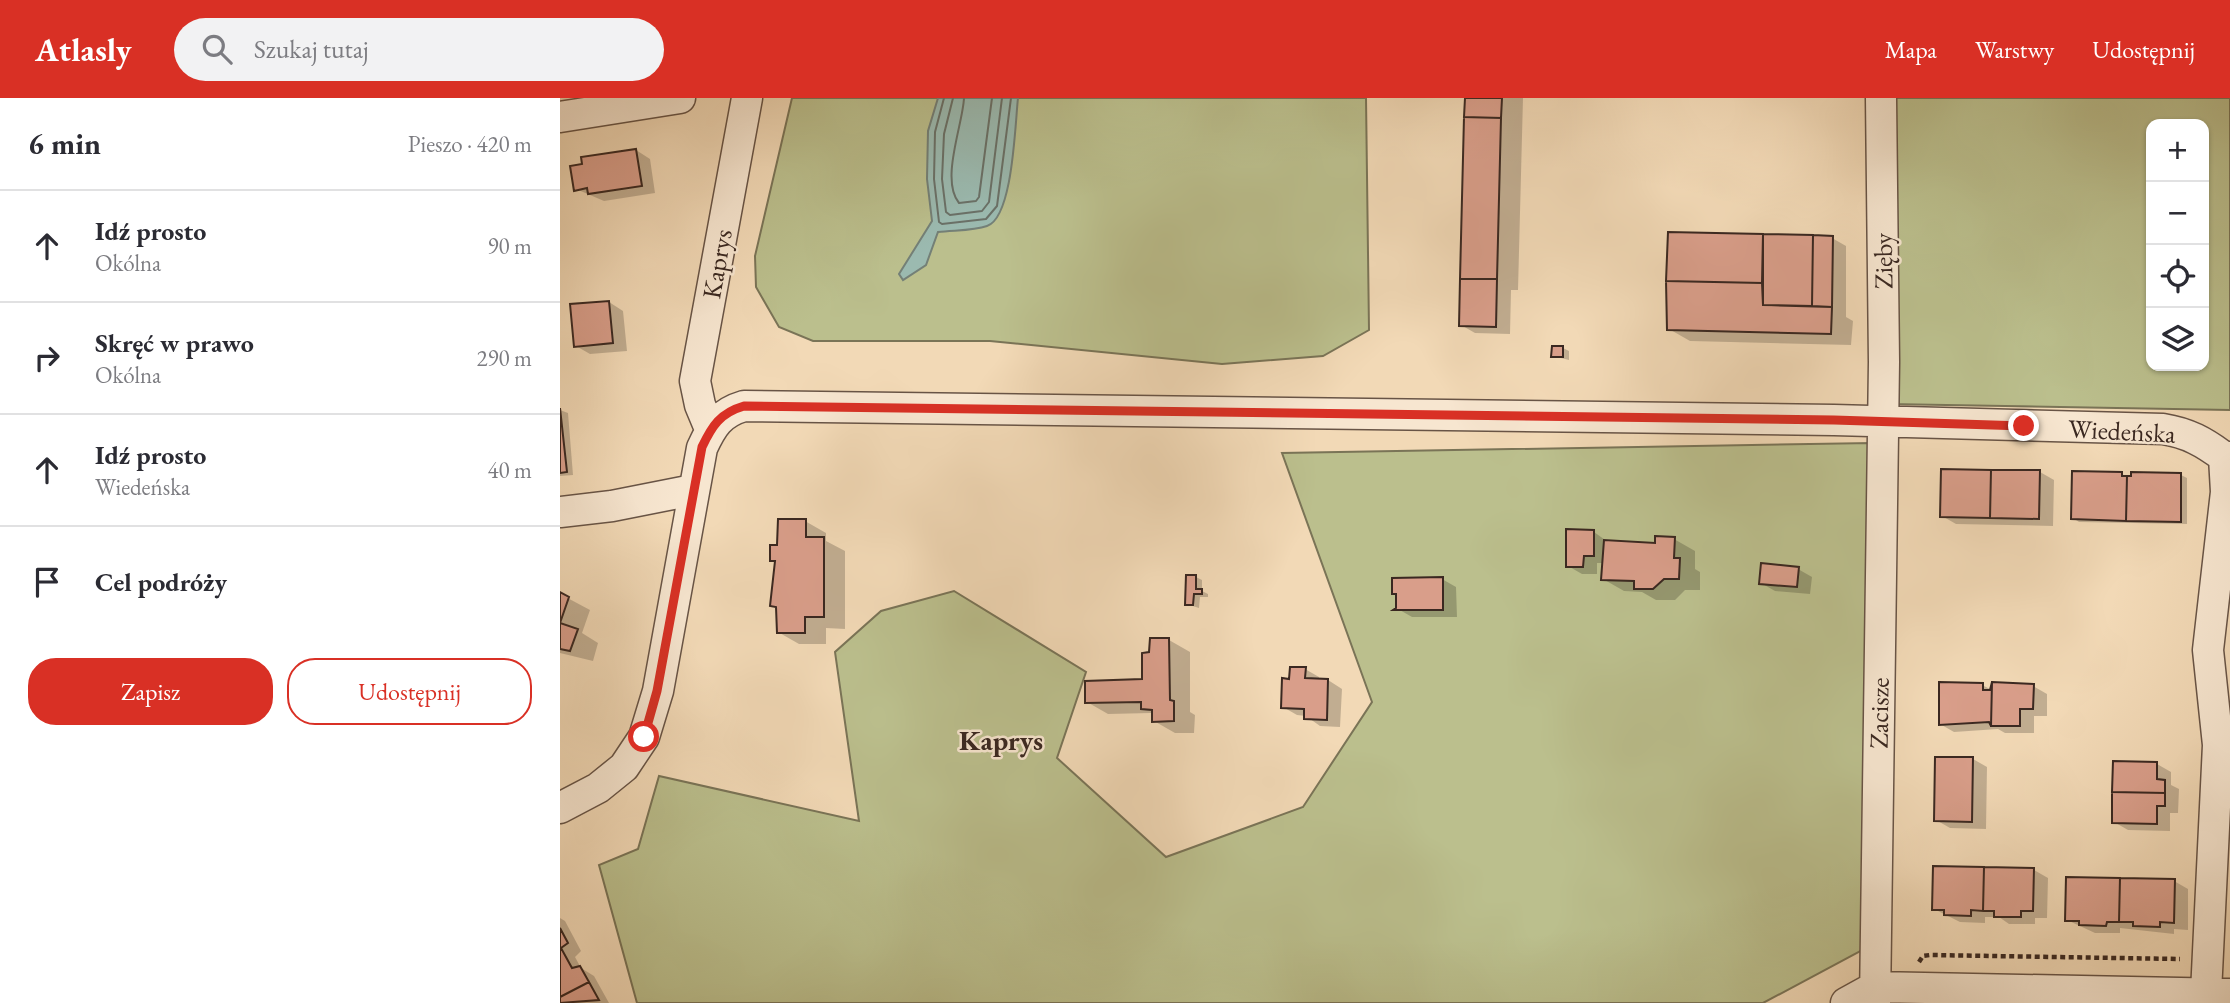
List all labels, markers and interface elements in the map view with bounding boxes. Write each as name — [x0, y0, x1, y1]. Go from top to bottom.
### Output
search box — [174, 18, 664, 81]
text: Atlasly — [35, 28, 132, 71]
icon: search — [198, 30, 236, 68]
text: Szukaj tutaj — [254, 32, 369, 66]
text: Mapa — [1885, 34, 1937, 65]
text: Warstwy — [1975, 34, 2054, 65]
text: Udostępnij — [2092, 34, 2195, 65]
map controls — [2146, 119, 2209, 371]
button: + — [2146, 119, 2209, 182]
text: 6 min — [28, 124, 101, 163]
text: Pieszo · 420 m — [408, 129, 532, 159]
button: − — [2146, 182, 2209, 245]
text: Idź prosto — [95, 214, 206, 248]
icon: ahead — [28, 227, 66, 265]
street label: Kaprys — [694, 227, 740, 301]
text: 90 m — [487, 231, 532, 261]
street label: Zięby — [1866, 232, 1900, 289]
button: locate — [2146, 245, 2209, 308]
text: Okólna — [95, 248, 161, 278]
button: layers — [2146, 308, 2209, 371]
text: Skręć w prawo — [95, 326, 254, 360]
icon: right — [28, 339, 66, 377]
text: 290 m — [476, 343, 532, 373]
text: Okólna — [95, 360, 161, 390]
route end — [2008, 410, 2039, 441]
street label: Wiedeńska — [2067, 411, 2177, 451]
text: Idź prosto — [95, 438, 206, 472]
icon: ahead — [28, 451, 66, 489]
text: 40 m — [487, 455, 532, 485]
text: Wiedeńska — [95, 472, 190, 502]
icon: arrive — [28, 563, 66, 601]
text: Cel podróży — [95, 565, 227, 599]
button: Zapisz — [28, 658, 273, 725]
button: Udostępnij — [287, 658, 532, 725]
street label: Zacisze — [1861, 677, 1897, 749]
route start — [628, 721, 659, 752]
district label: Kaprys — [959, 722, 1043, 758]

